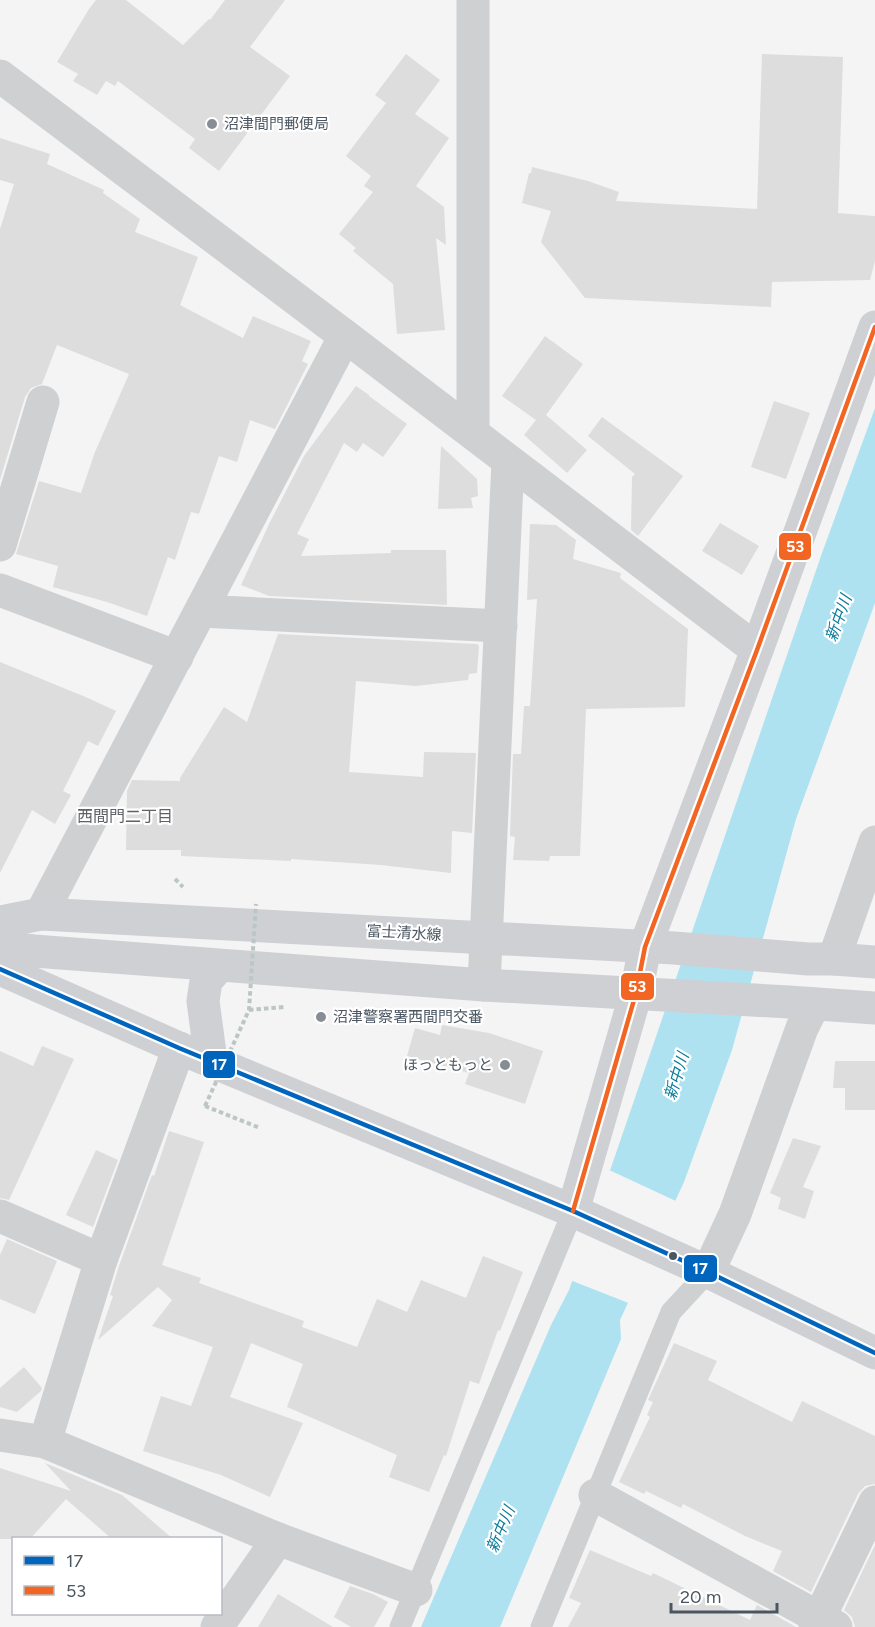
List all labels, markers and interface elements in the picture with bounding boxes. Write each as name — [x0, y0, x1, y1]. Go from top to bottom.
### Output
place label: 沼津間門郵便局 — [224, 115, 329, 133]
marker: 沼津間門郵便局 — [205, 117, 219, 131]
line badge: 53 — [778, 532, 812, 561]
text: 53 — [786, 537, 804, 556]
water label: 新中川 — [821, 590, 856, 644]
district label: 西間門二丁目 — [77, 807, 173, 826]
street label: 富士清水線 — [366, 922, 442, 944]
line badge: 53 — [620, 972, 655, 1001]
text: 53 — [628, 977, 646, 996]
place label: 沼津警察署西間門交番 — [333, 1008, 483, 1026]
marker: 沼津警察署西間門交番 — [314, 1010, 328, 1024]
water label: 新中川 — [660, 1049, 693, 1102]
line badge: 17 — [202, 1050, 236, 1079]
text: 17 — [211, 1055, 227, 1074]
place label: ほっともっと — [403, 1056, 493, 1074]
marker: ほっともっと — [498, 1058, 512, 1072]
unlabelled marker — [667, 1250, 679, 1262]
line badge: 17 — [683, 1254, 718, 1283]
text: 17 — [692, 1259, 708, 1278]
water label: 新中川 — [482, 1502, 519, 1555]
legend — [12, 1537, 222, 1615]
text: 17 — [66, 1550, 83, 1572]
scale bar — [671, 1576, 778, 1614]
text: 53 — [66, 1580, 86, 1602]
text: 20 m — [680, 1586, 721, 1608]

